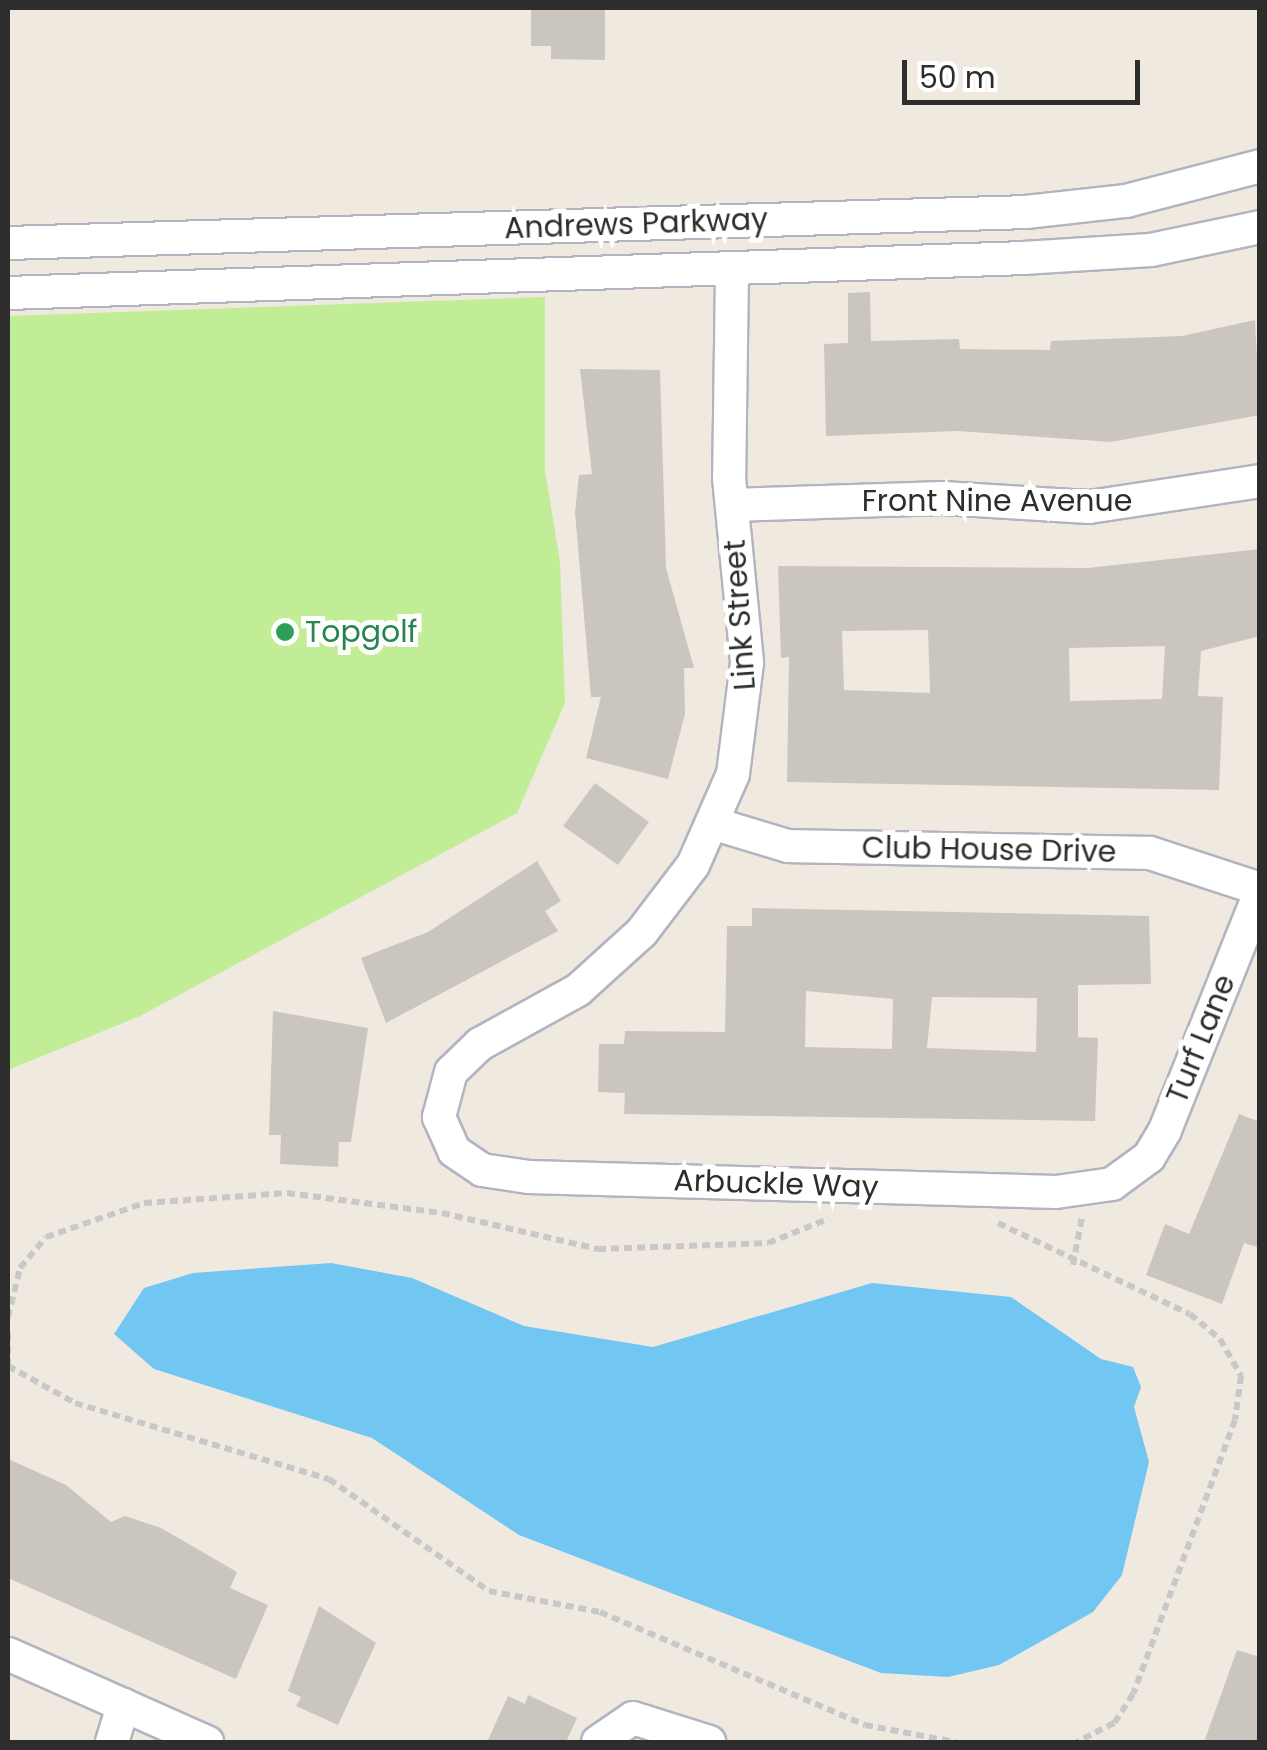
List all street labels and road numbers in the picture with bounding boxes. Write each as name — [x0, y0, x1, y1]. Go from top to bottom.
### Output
street label: Andrews Parkway — [504, 201, 768, 247]
street label: Front Nine Avenue — [862, 483, 1132, 519]
street label: Link Street — [717, 539, 763, 691]
street label: Club House Drive — [861, 830, 1117, 870]
street label: Turf Lane — [1159, 969, 1243, 1109]
street label: Arbuckle Way — [673, 1162, 879, 1206]

